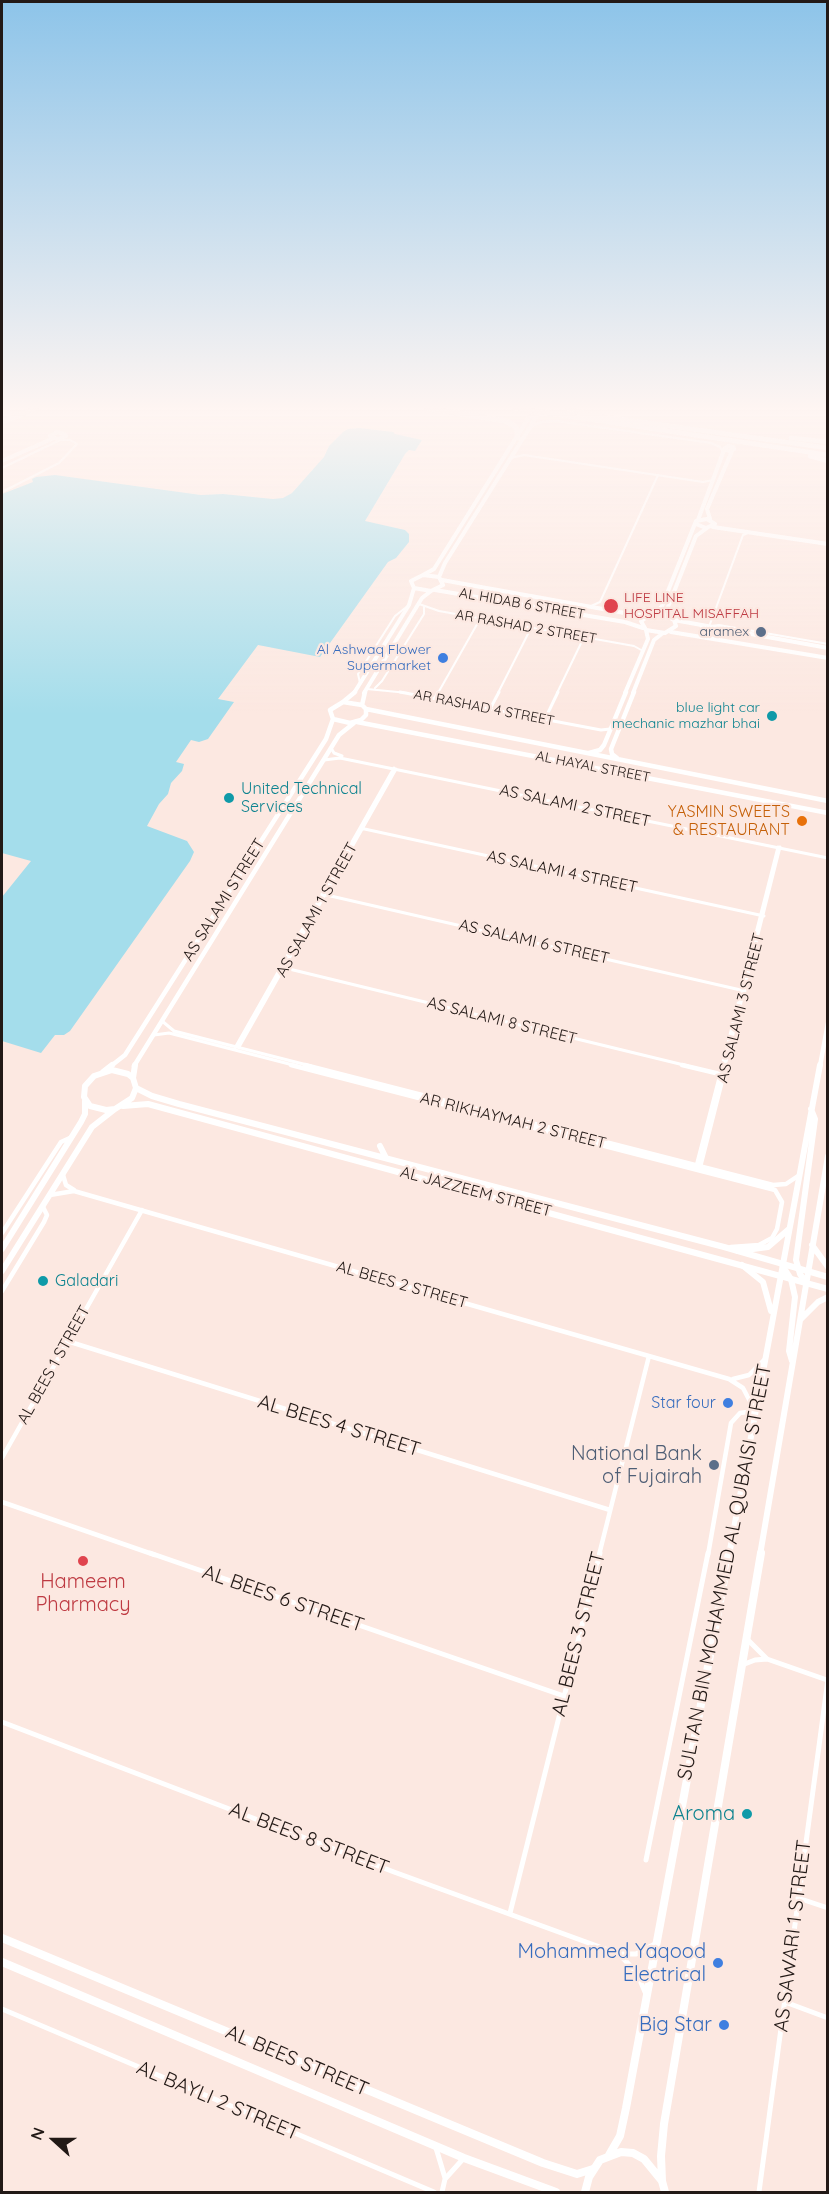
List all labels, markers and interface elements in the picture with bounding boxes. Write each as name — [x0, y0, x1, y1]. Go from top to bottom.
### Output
street label: AL HIDAB 6 STREET — [458, 585, 586, 623]
place label: LIFE LINE HOSPITAL MISAFFAH — [624, 590, 759, 622]
marker: LIFE LINE HOSPITAL MISAFFAH — [602, 597, 620, 615]
street label: AR RASHAD 2 STREET — [454, 606, 598, 648]
place label: aramex — [699, 624, 749, 640]
marker: aramex — [754, 625, 768, 639]
place label: Al Ashwaq Flower Supermarket — [317, 642, 431, 674]
marker: Al Ashwaq Flower Supermarket — [436, 651, 450, 665]
street label: AR RASHAD 4 STREET — [412, 686, 556, 730]
place label: blue light car mechanic mazhar bhai — [612, 700, 760, 732]
marker: blue light car mechanic mazhar bhai — [765, 709, 779, 723]
street label: AL HAYAL STREET — [534, 748, 652, 786]
place label: United Technical Services — [241, 779, 362, 817]
street label: AS SALAMI 2 STREET — [498, 781, 652, 831]
marker: United Technical Services — [222, 791, 236, 805]
place label: YASMIN SWEETS & RESTAURANT — [668, 802, 790, 840]
marker: YASMIN SWEETS & RESTAURANT — [795, 814, 809, 828]
street label: AS SALAMI STREET — [179, 835, 269, 965]
street label: AS SALAMI 1 STREET — [272, 839, 362, 981]
street label: AS SALAMI 4 STREET — [485, 847, 639, 897]
street label: AS SALAMI 6 STREET — [457, 915, 611, 969]
street label: AS SALAMI 3 STREET — [713, 931, 769, 1085]
street label: AS SALAMI 8 STREET — [425, 993, 579, 1049]
street label: AR RIKHAYMAH 2 STREET — [418, 1089, 608, 1153]
street label: AL JAZZEEM STREET — [398, 1163, 554, 1221]
street label: AL BEES 2 STREET — [334, 1257, 470, 1313]
place label: Galadari — [55, 1271, 118, 1291]
marker: Galadari — [36, 1274, 50, 1288]
street label: AL BEES 1 STREET — [13, 1302, 95, 1428]
street label: SULTAN BIN MOHAMMED AL QUBAISI STREET — [673, 1362, 777, 1782]
street label: AL BEES 4 STREET — [255, 1390, 423, 1462]
place label: Star four — [651, 1393, 716, 1413]
marker: Star four — [721, 1396, 735, 1410]
place label: National Bank of Fujairah — [571, 1442, 702, 1489]
marker: National Bank of Fujairah — [707, 1458, 721, 1472]
street label: AL BEES 3 STREET — [547, 1549, 611, 1719]
marker: Hameem Pharmacy — [76, 1554, 90, 1568]
street label: AL BEES 6 STREET — [199, 1560, 367, 1638]
place label: Hameem Pharmacy — [35, 1570, 131, 1617]
street label: AL BEES 8 STREET — [226, 1797, 392, 1881]
place label: Aroma — [672, 1802, 735, 1826]
marker: Aroma — [740, 1807, 754, 1821]
street label: AS SAWARI 1 STREET — [769, 1839, 817, 2033]
place label: Mohammed Yaqood Electrical — [517, 1940, 706, 1987]
marker: Mohammed Yaqood Electrical — [711, 1956, 725, 1970]
place label: Big Star — [639, 2013, 712, 2037]
marker: Big Star — [717, 2018, 731, 2032]
street label: AL BEES STREET — [222, 2020, 372, 2102]
street label: AL BAYLI 2 STREET — [133, 2056, 303, 2146]
north arrow — [24, 2110, 84, 2170]
text: N — [26, 2124, 49, 2143]

